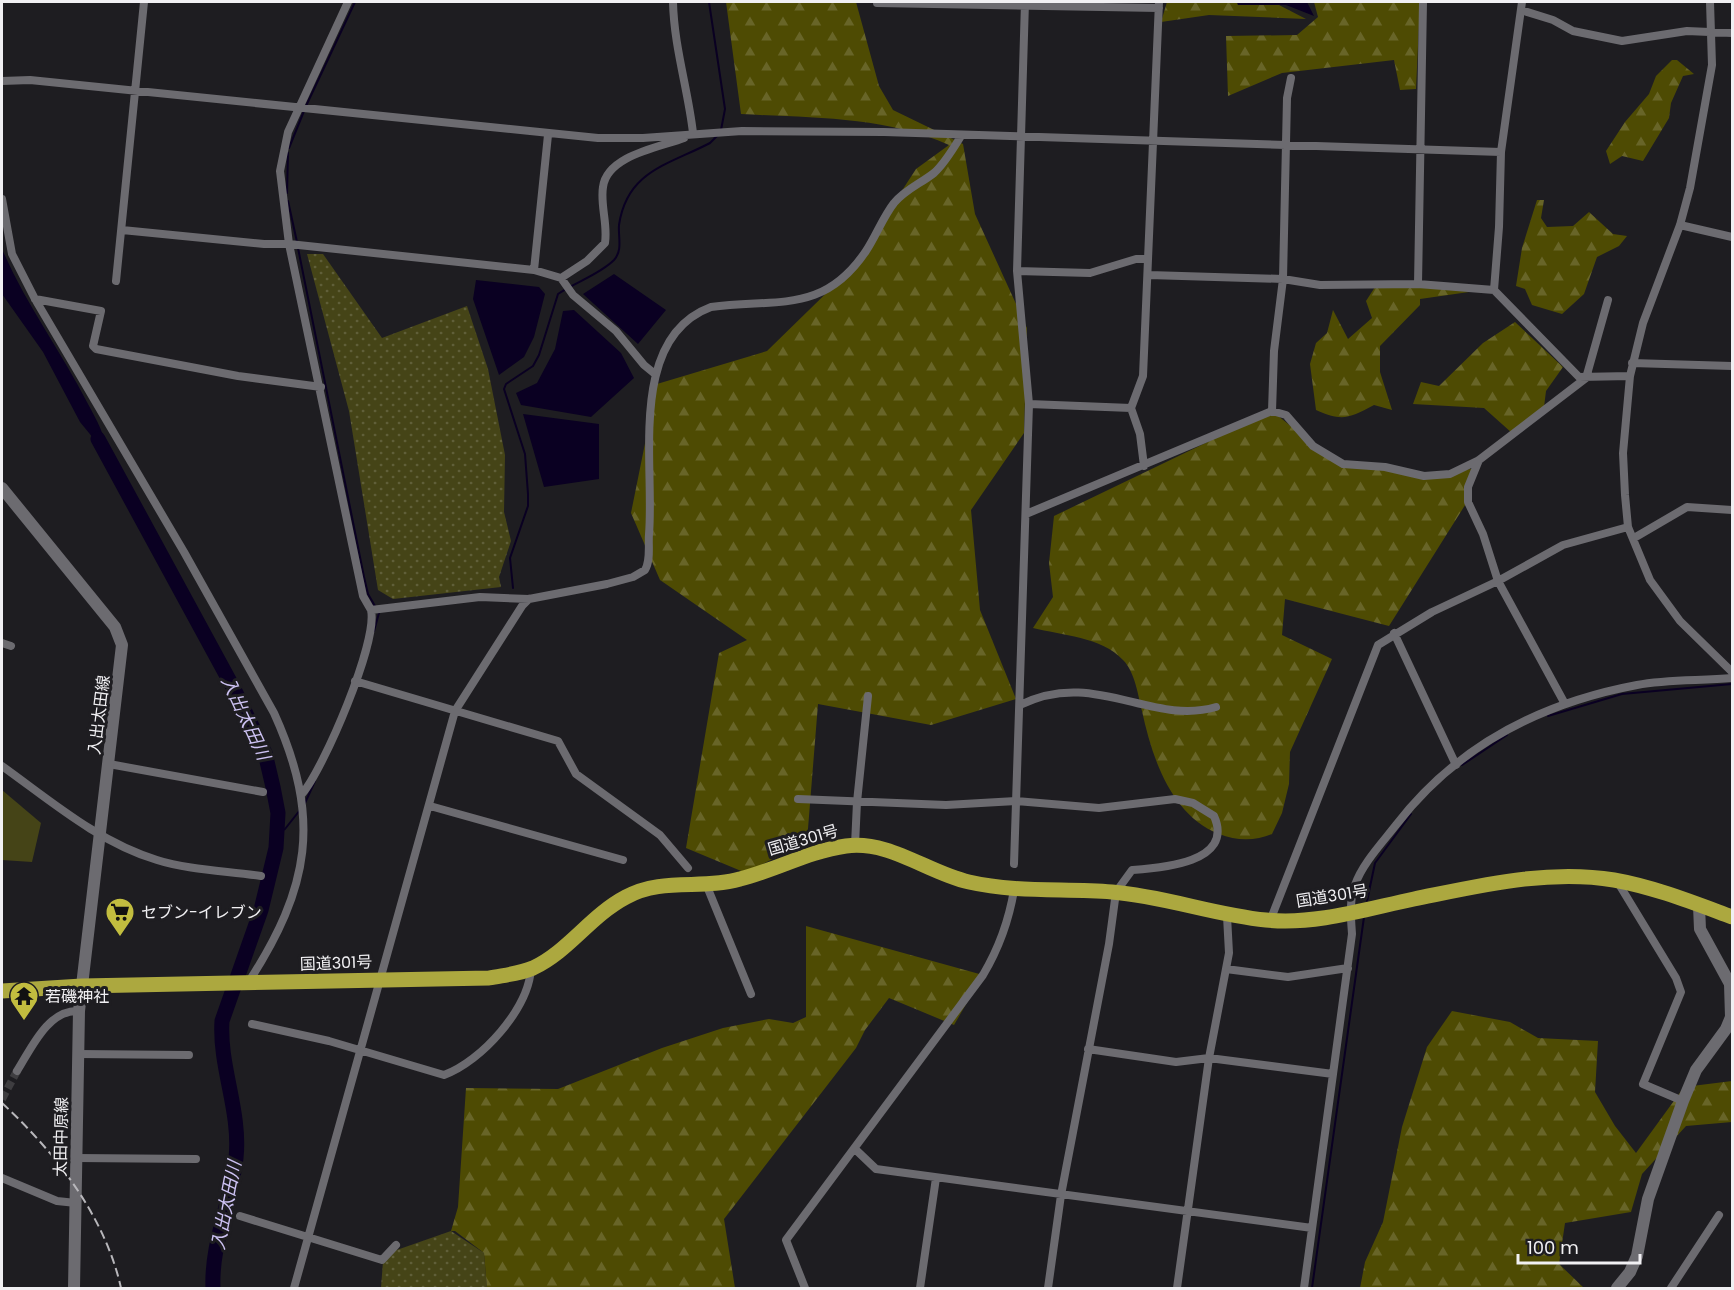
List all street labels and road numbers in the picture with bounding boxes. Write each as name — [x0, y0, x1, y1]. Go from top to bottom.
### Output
street label: 入出太田線 — [83, 674, 115, 756]
street label: 国道301号 — [765, 819, 841, 861]
street label: 国道301号 — [1294, 879, 1370, 913]
street label: 国道301号 — [299, 950, 373, 976]
street label: 太田中原線 — [49, 1097, 73, 1177]

